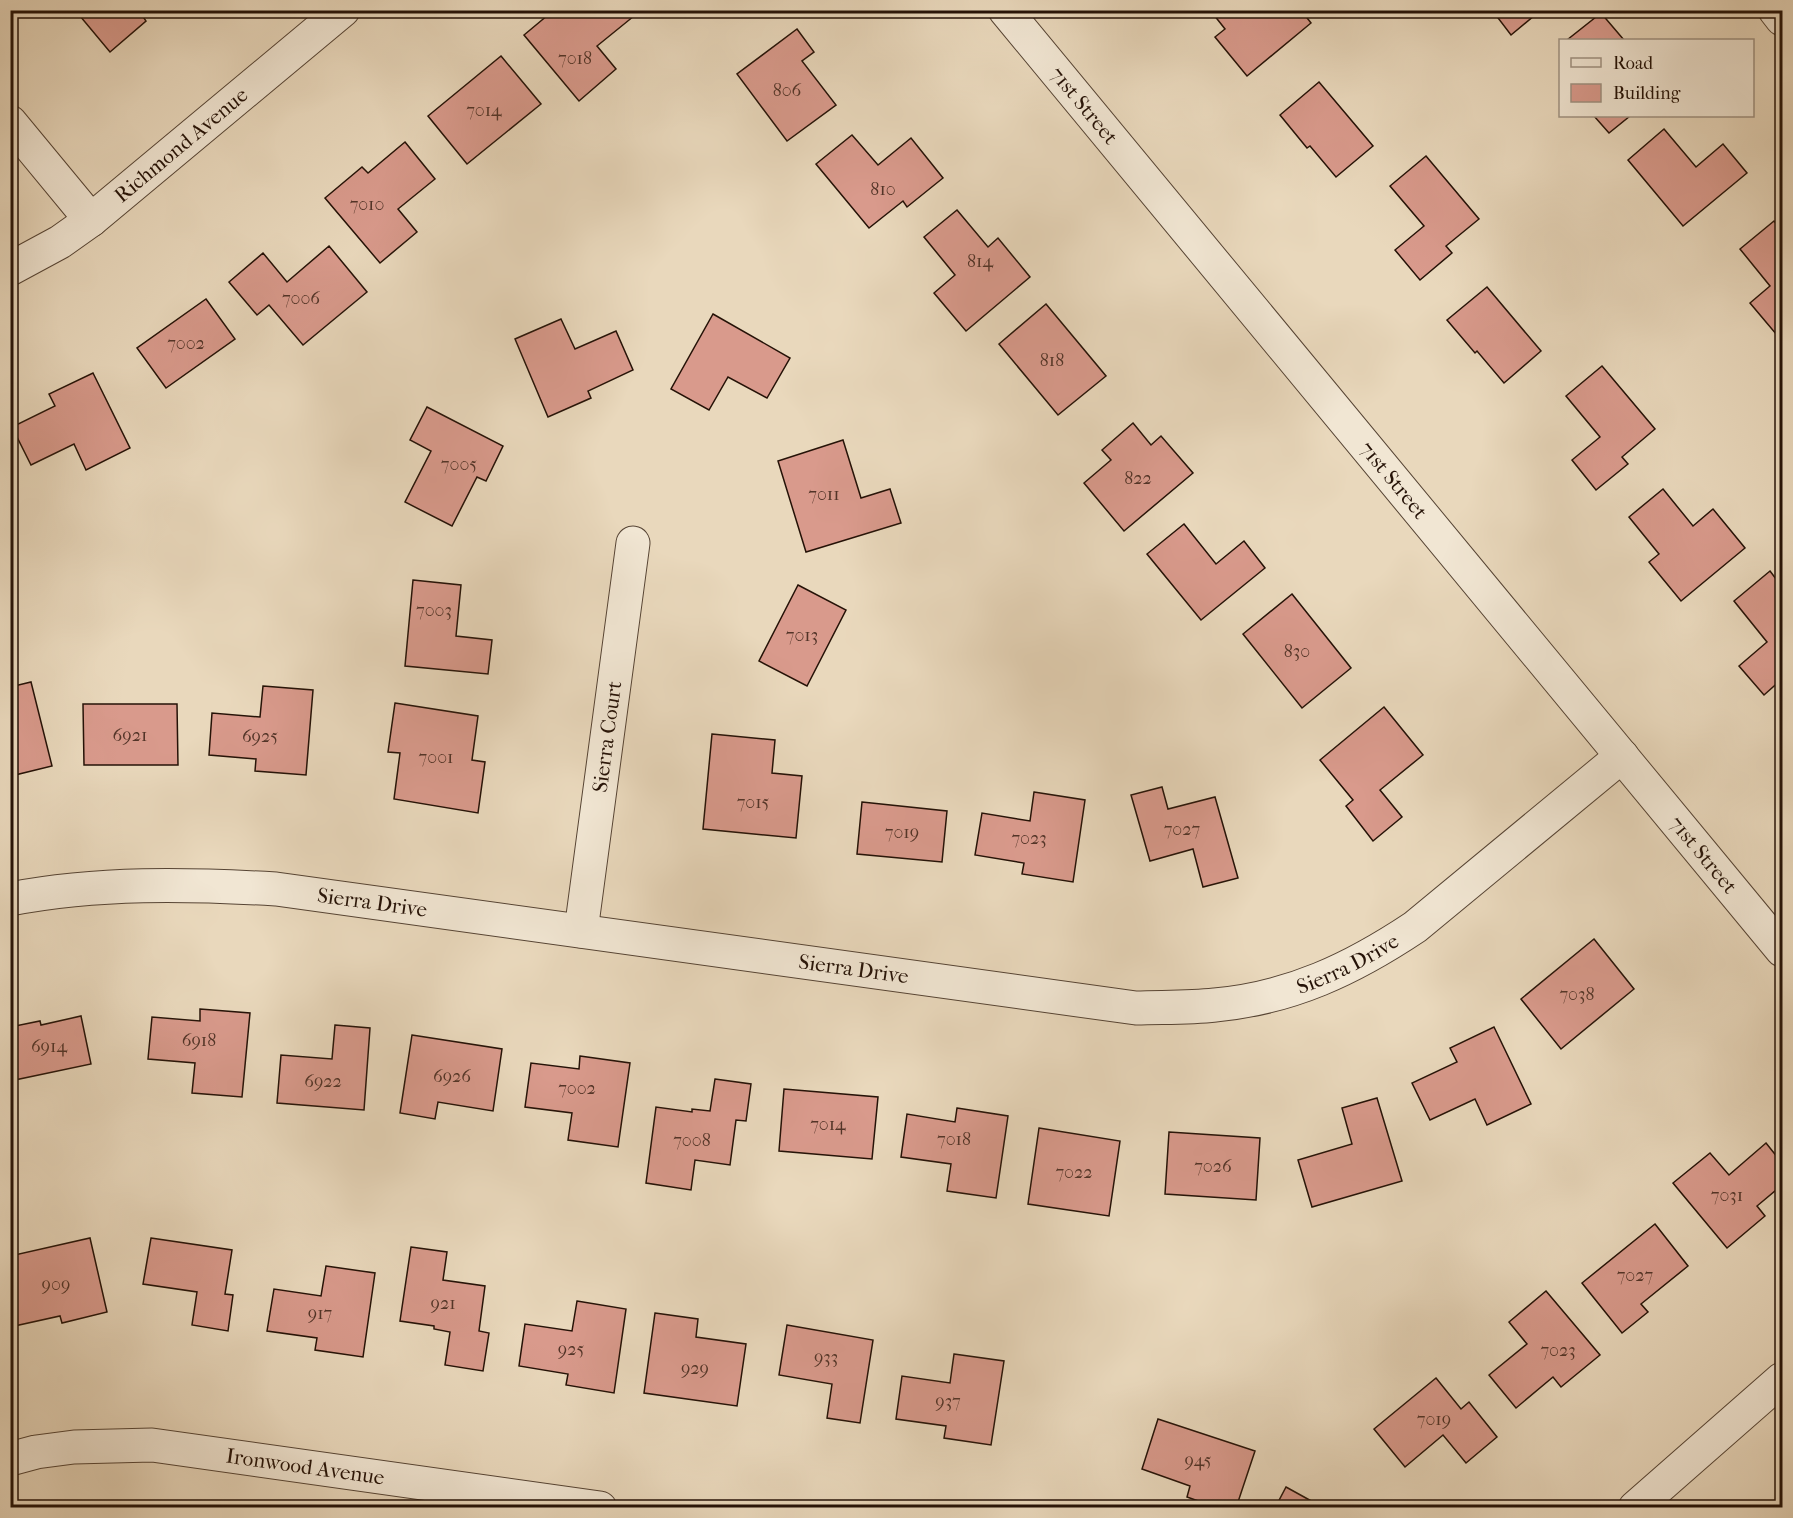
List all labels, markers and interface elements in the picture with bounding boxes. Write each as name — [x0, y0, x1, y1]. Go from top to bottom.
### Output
legend — [1559, 39, 1754, 117]
house number: 7018 — [558, 48, 592, 69]
text: Road — [1613, 53, 1653, 74]
street label: 71st Street — [1045, 62, 1123, 149]
house number: 806 — [773, 80, 802, 101]
street label: Richmond Avenue — [110, 83, 252, 207]
text: Building — [1613, 83, 1681, 104]
house number: 7014 — [466, 100, 502, 121]
house number: 810 — [870, 179, 896, 200]
house number: 7010 — [350, 194, 384, 215]
house number: 814 — [967, 251, 993, 272]
house number: 7006 — [282, 288, 320, 309]
house number: 7002 — [167, 333, 205, 354]
house number: 818 — [1040, 350, 1064, 371]
street label: 71st Street — [1355, 437, 1433, 524]
house number: 7005 — [441, 454, 477, 475]
house number: 822 — [1124, 468, 1152, 489]
house number: 7011 — [808, 484, 840, 505]
house number: 7003 — [416, 600, 452, 621]
house number: 7013 — [786, 625, 818, 646]
house number: 830 — [1284, 641, 1310, 662]
street label: Sierra Court — [588, 679, 626, 794]
house number: 6921 — [113, 725, 147, 746]
house number: 6925 — [242, 726, 278, 747]
house number: 7001 — [419, 747, 453, 768]
house number: 7015 — [737, 792, 770, 813]
street label: 71st Street — [1664, 811, 1742, 899]
house number: 7027 — [1164, 819, 1201, 840]
house number: 7019 — [885, 822, 919, 843]
house number: 7023 — [1011, 828, 1047, 849]
street label: Sierra Drive — [316, 883, 429, 922]
street label: Sierra Drive — [1294, 929, 1403, 999]
street label: Sierra Drive — [797, 949, 910, 988]
house number: 7038 — [1560, 984, 1594, 1005]
house number: 6918 — [182, 1030, 216, 1051]
house number: 6914 — [31, 1036, 67, 1057]
house number: 6926 — [433, 1066, 471, 1087]
house number: 6922 — [304, 1071, 342, 1092]
house number: 7002 — [558, 1078, 596, 1099]
house number: 7014 — [810, 1114, 846, 1135]
house number: 7018 — [937, 1129, 971, 1150]
house number: 7008 — [673, 1130, 711, 1151]
house number: 7026 — [1194, 1156, 1232, 1177]
house number: 7022 — [1055, 1162, 1093, 1183]
house number: 7031 — [1711, 1185, 1743, 1206]
house number: 7027 — [1617, 1265, 1654, 1286]
house number: 909 — [42, 1274, 70, 1295]
house number: 921 — [430, 1293, 456, 1314]
house number: 917 — [308, 1303, 333, 1324]
house number: 925 — [558, 1339, 584, 1360]
house number: 7023 — [1540, 1340, 1576, 1361]
house number: 933 — [814, 1347, 838, 1368]
house number: 929 — [681, 1358, 709, 1379]
house number: 937 — [935, 1391, 961, 1412]
house number: 7019 — [1417, 1409, 1451, 1430]
street label: Ironwood Avenue — [225, 1444, 386, 1490]
house number: 945 — [1184, 1450, 1212, 1471]

